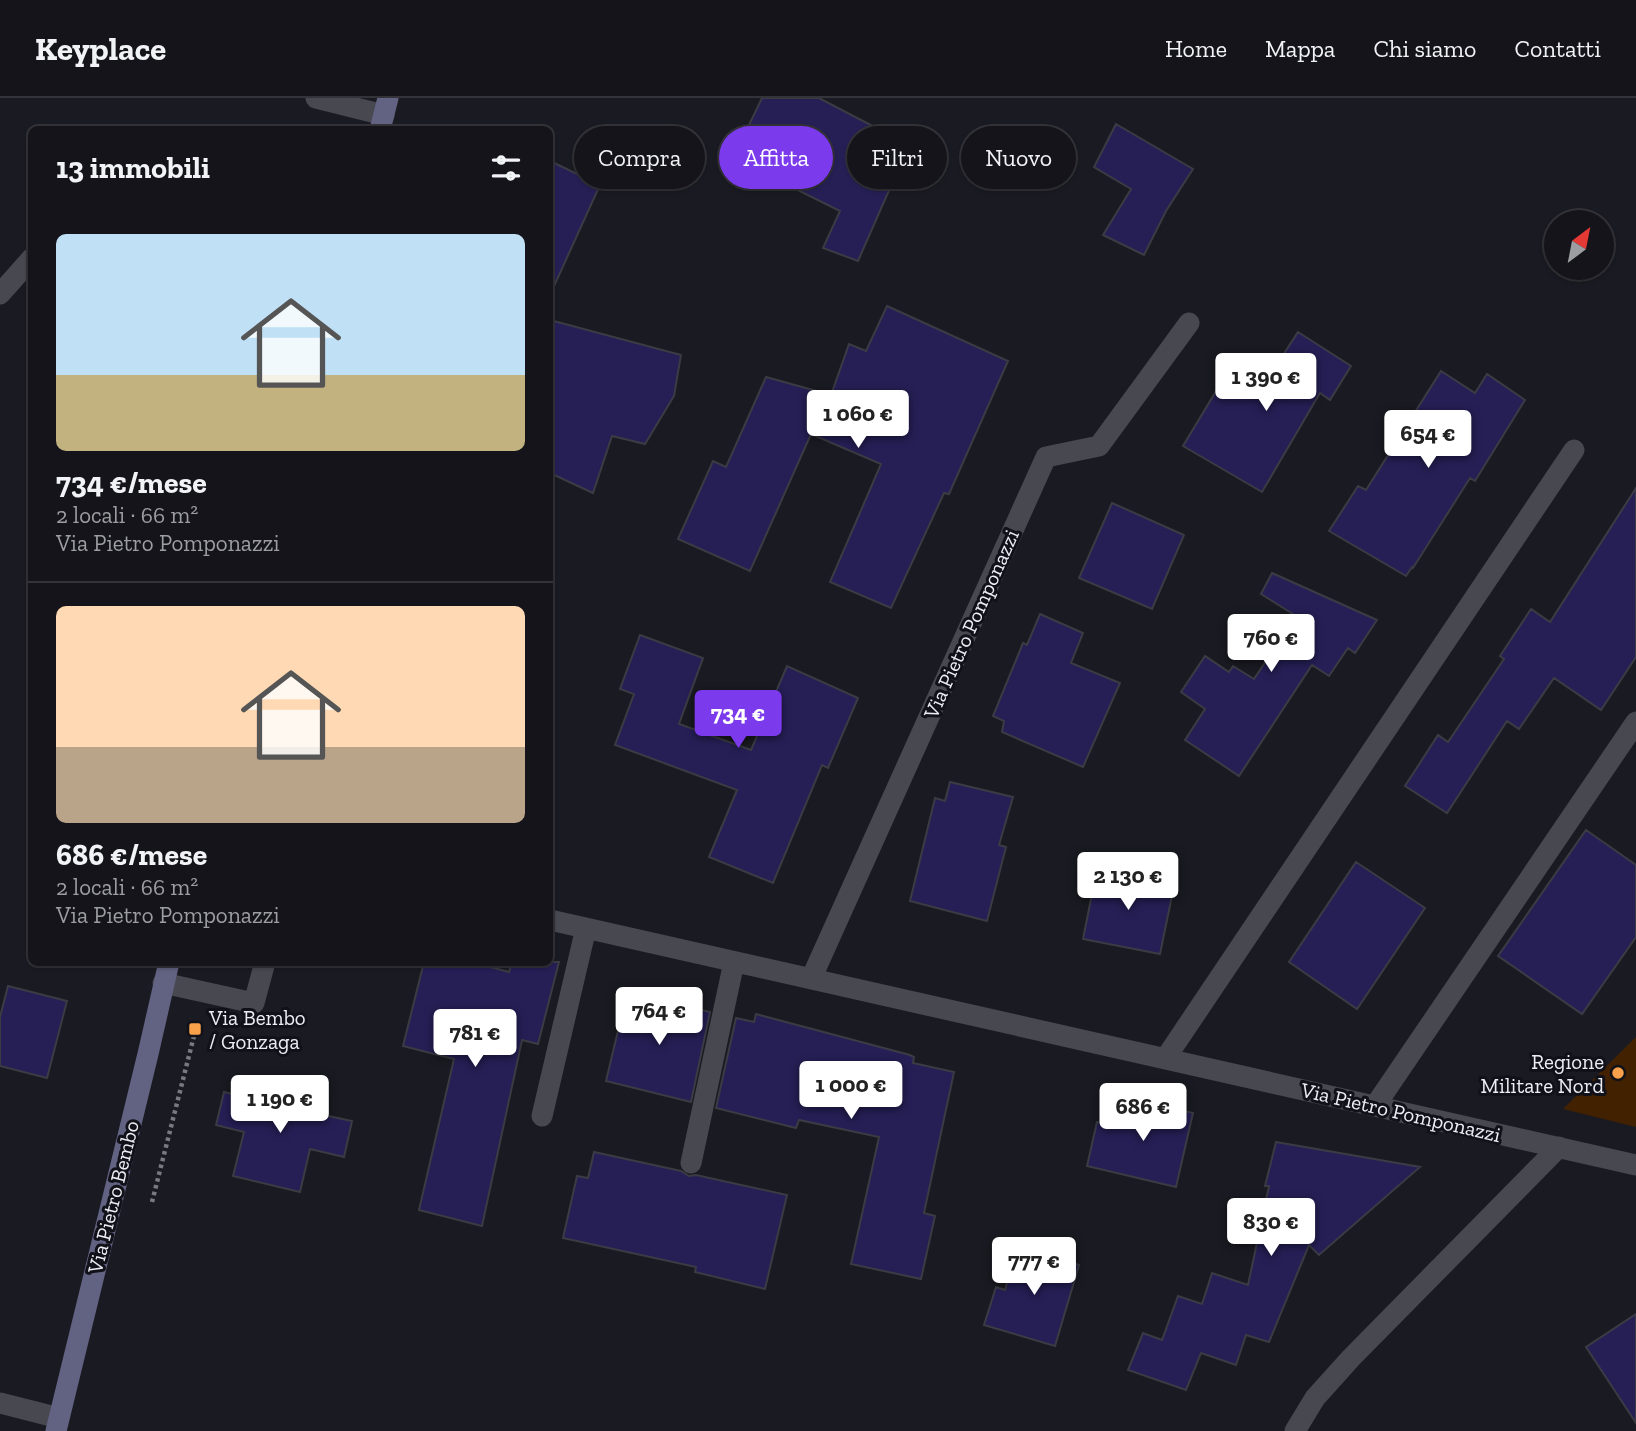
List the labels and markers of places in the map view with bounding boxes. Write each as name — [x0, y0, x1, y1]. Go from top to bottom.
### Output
pin: 1 390 € — [1201, 354, 1331, 413]
pin: 1 060 € — [793, 390, 923, 450]
pin: 654 € — [1379, 410, 1477, 470]
pin: 760 € — [1222, 614, 1320, 674]
pin: 734 € — [689, 690, 787, 750]
pin: 2 130 € — [1063, 852, 1193, 912]
pin: 764 € — [610, 988, 708, 1047]
place label: Via Bembo / Gonzaga — [208, 1005, 306, 1054]
pin: 781 € — [426, 1010, 524, 1069]
marker: Via Bembo / Gonzaga — [187, 1021, 203, 1037]
place label: Regione Militare Nord — [1481, 1049, 1604, 1098]
pin: 1 000 € — [786, 1062, 916, 1121]
marker: Regione Militare Nord — [1610, 1065, 1626, 1081]
pin: 1 190 € — [215, 1076, 345, 1135]
pin: 686 € — [1094, 1084, 1192, 1143]
pin: 830 € — [1222, 1198, 1320, 1258]
pin: 777 € — [985, 1238, 1083, 1297]

